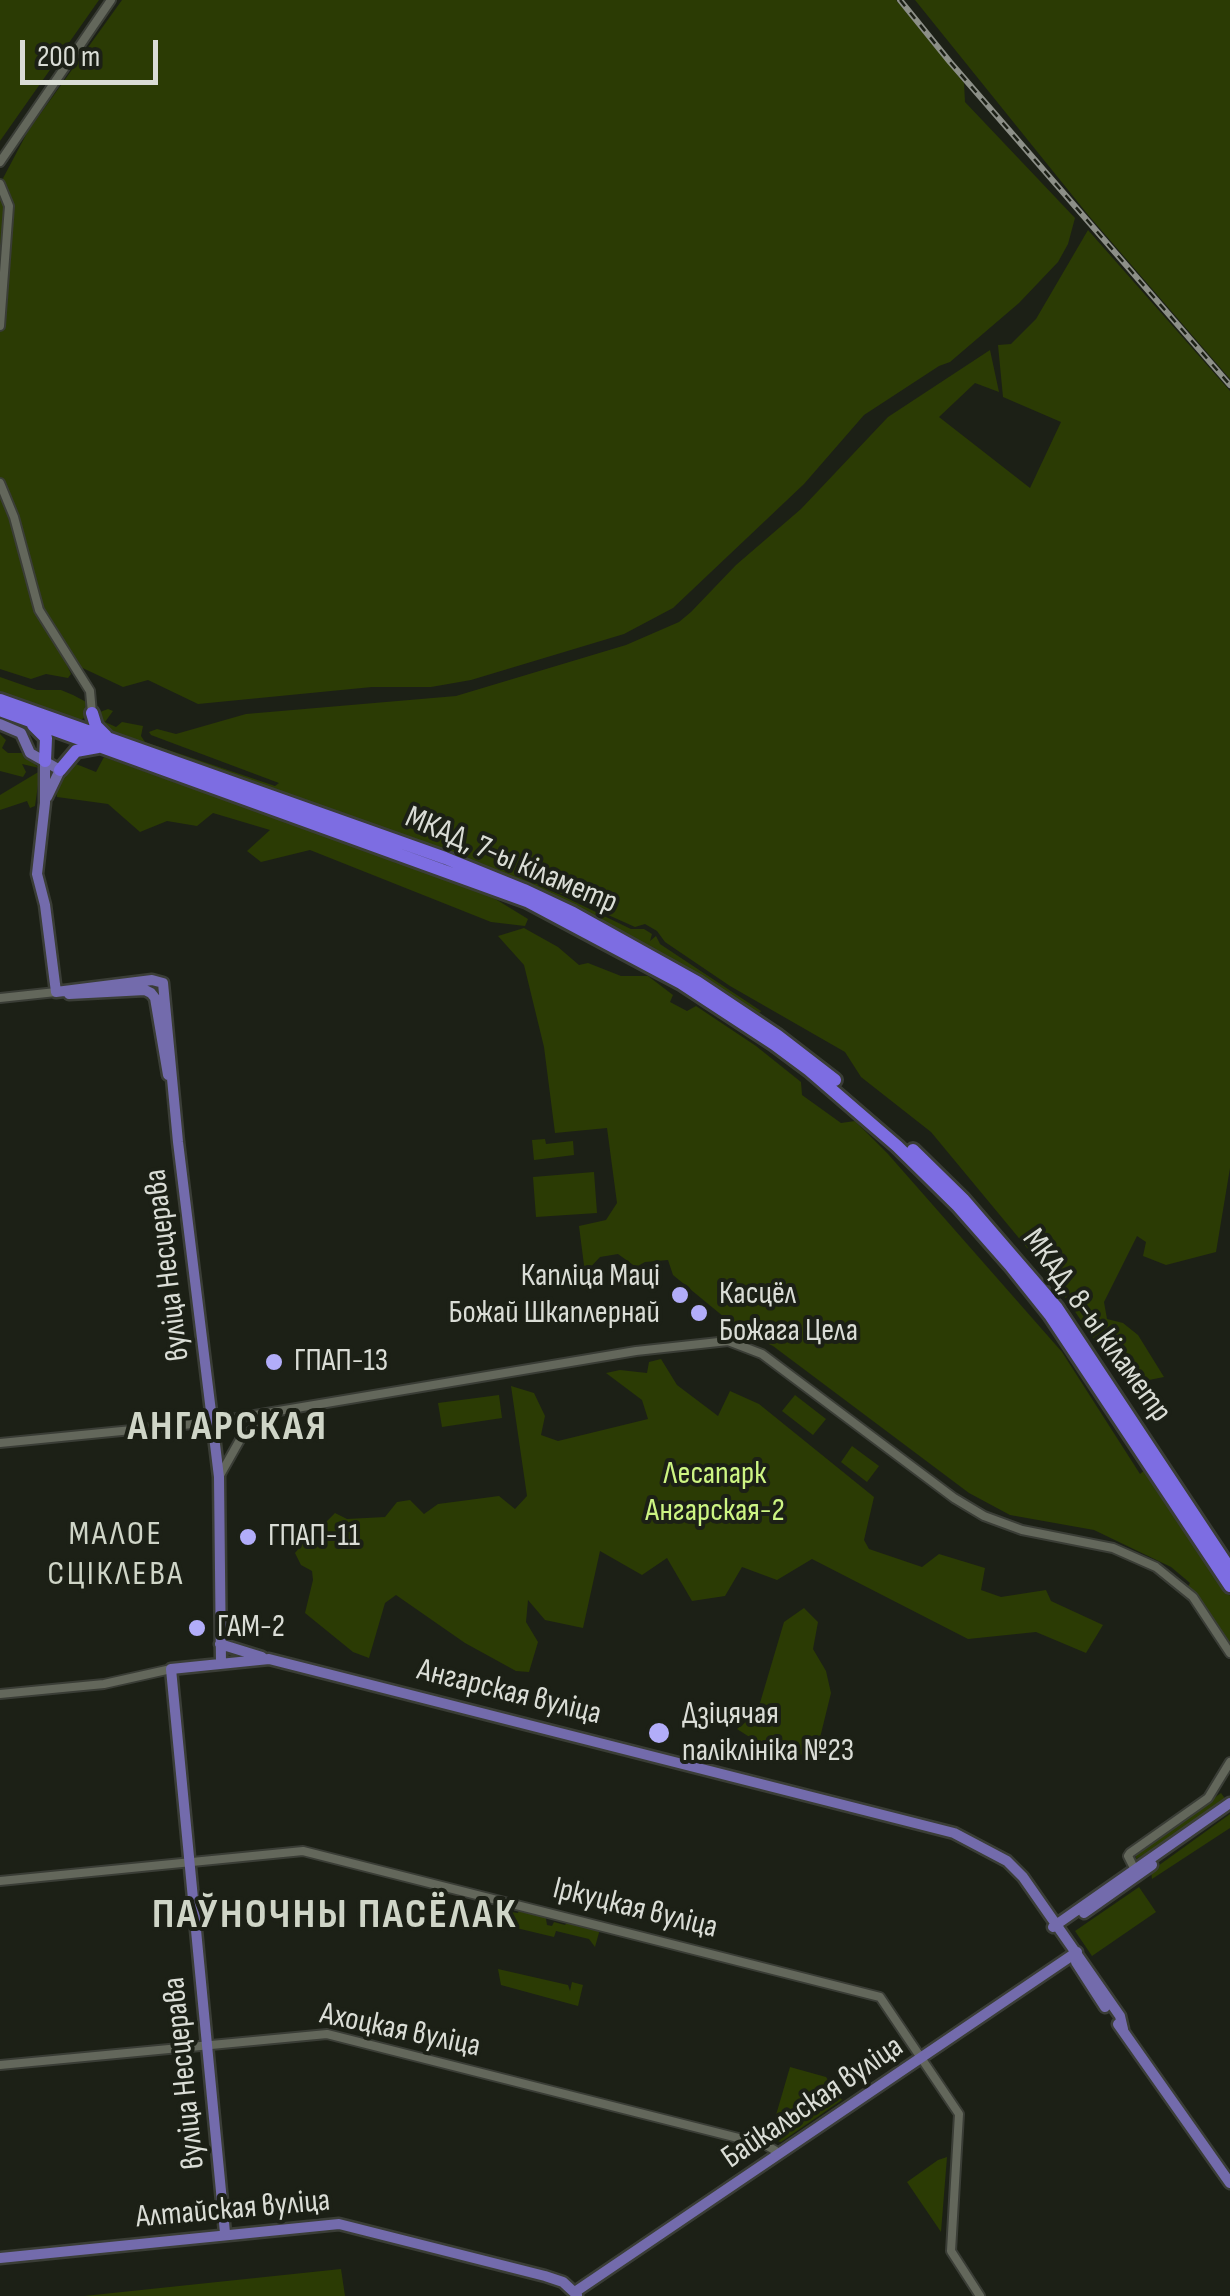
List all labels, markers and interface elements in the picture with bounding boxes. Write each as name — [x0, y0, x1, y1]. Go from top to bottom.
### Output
scale bar — [25, 20, 162, 82]
text: 200 m — [37, 39, 100, 75]
street label: МКАД, 7-ы кіламетр — [399, 799, 623, 923]
street label: вуліца Несцерава — [137, 1167, 199, 1363]
street label: МКАД, 8-ы кіламетр — [1013, 1222, 1179, 1430]
place label: Капліца Маці Божай Шкаплернай — [448, 1258, 660, 1333]
place label: Касцёл Божага Цела — [719, 1276, 858, 1351]
marker: Капліца Маці Божай Шкаплернай — [669, 1284, 691, 1306]
marker: Касцёл Божага Цела — [688, 1302, 710, 1324]
place label: ГПАП-13 — [294, 1343, 388, 1381]
marker: ГПАП-13 — [263, 1351, 285, 1373]
district label: АНГАРСКАЯ — [127, 1403, 329, 1453]
park label: Лесапарк Ангарская-2 — [645, 1456, 785, 1531]
district label: МАЛОЕ СЦІКЛЕВА — [47, 1514, 185, 1596]
place label: ГПАП-11 — [268, 1518, 360, 1556]
marker: ГПАП-11 — [237, 1526, 259, 1548]
place label: ГАМ-2 — [217, 1609, 285, 1647]
marker: ГАМ-2 — [186, 1617, 208, 1639]
street label: Ангарская вуліца — [413, 1652, 605, 1734]
place label: Дзіцячая паліклініка №23 — [682, 1696, 854, 1771]
marker: Дзіцячая паліклініка №23 — [646, 1720, 672, 1746]
street label: Іркуцкая вуліца — [549, 1870, 721, 1948]
district label: ПАЎНОЧНЫ ПАСЁЛАК — [152, 1891, 518, 1941]
street label: вуліца Несцерава — [156, 1975, 214, 2171]
street label: Ахоцкая вуліца — [316, 1995, 484, 2067]
street label: Байкальская вуліца — [715, 2028, 911, 2178]
street label: Алтайская вуліца — [134, 2182, 332, 2238]

